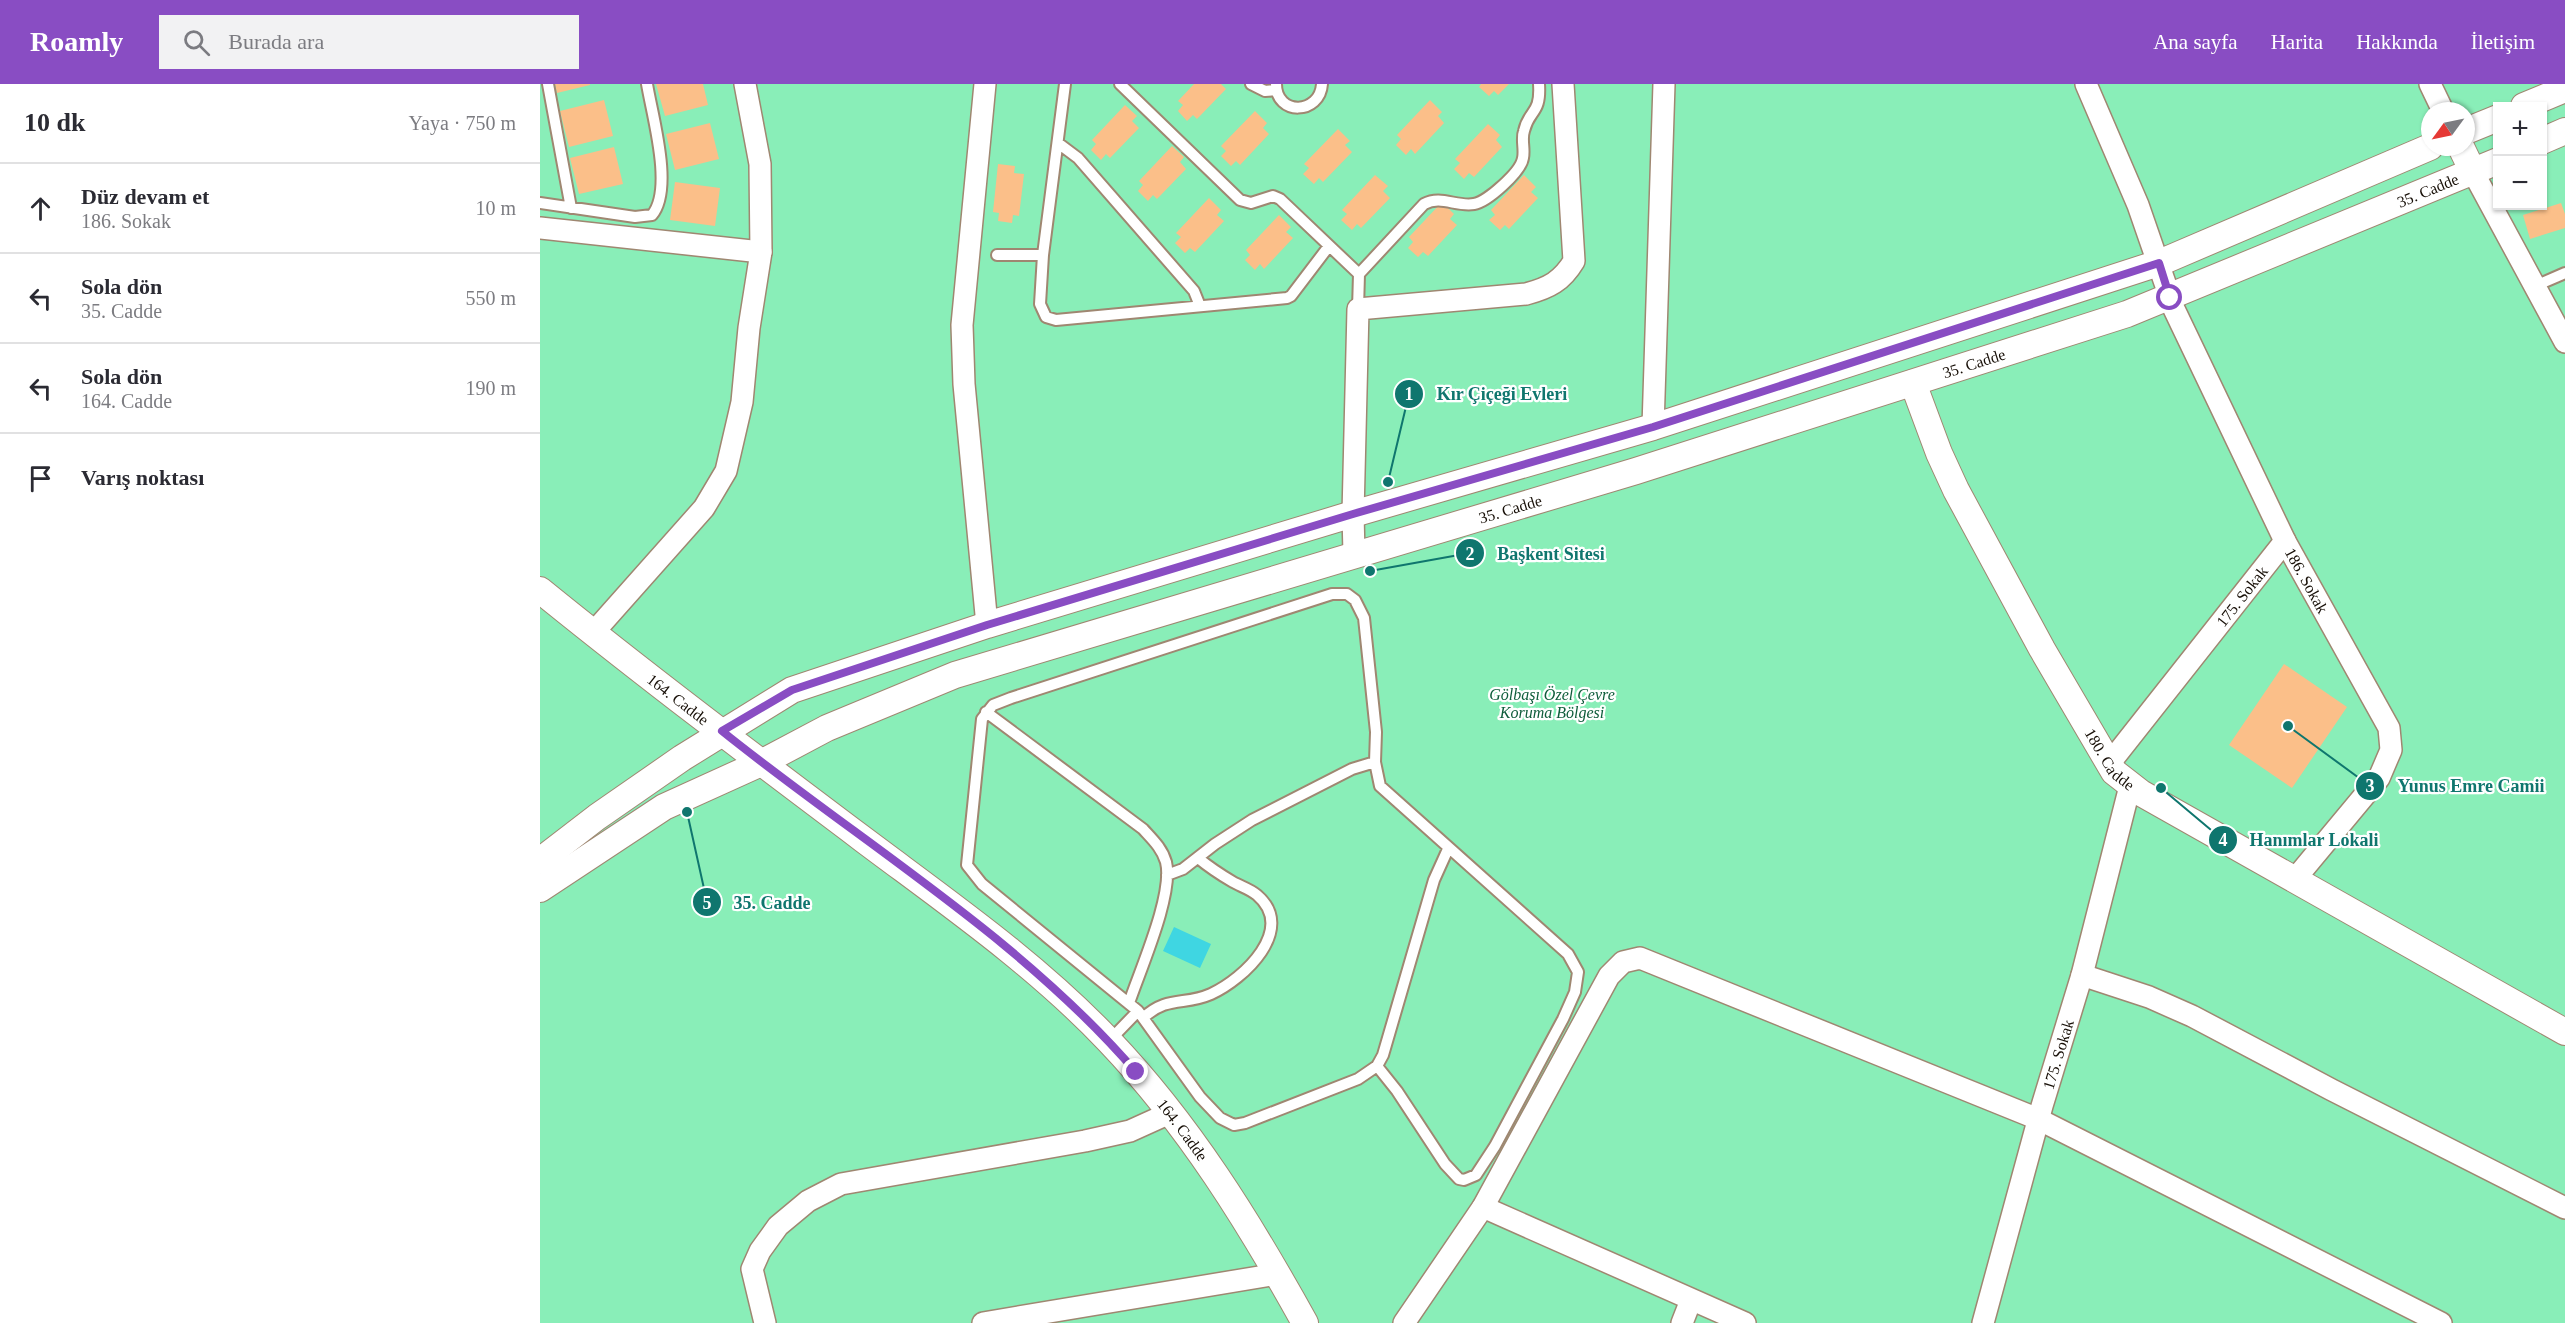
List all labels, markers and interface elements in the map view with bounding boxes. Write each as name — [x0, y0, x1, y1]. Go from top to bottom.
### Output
search box — [159, 15, 579, 69]
text: Roamly — [30, 26, 123, 57]
icon: search — [180, 26, 213, 59]
text: Burada ara — [228, 29, 324, 54]
text: Ana sayfa — [2153, 30, 2238, 54]
text: Harita — [2271, 30, 2323, 54]
text: Hakkında — [2356, 30, 2438, 54]
text: İletişim — [2471, 30, 2535, 54]
north arrow — [2421, 102, 2475, 156]
map controls — [2493, 102, 2547, 210]
button: + — [2493, 102, 2547, 156]
text: 10 dk — [24, 108, 85, 137]
text: Yaya · 750 m — [409, 112, 516, 134]
button: − — [2493, 156, 2547, 210]
street label: 35. Cadde — [2395, 170, 2461, 211]
text: Düz devam et — [81, 184, 209, 209]
icon: ahead — [24, 192, 57, 225]
text: 10 m — [475, 197, 516, 219]
text: 186. Sokak — [81, 210, 171, 232]
text: Sola dön — [81, 274, 162, 299]
icon: left — [24, 282, 57, 315]
route start — [2156, 284, 2182, 310]
text: 550 m — [465, 287, 516, 309]
text: 35. Cadde — [81, 300, 162, 322]
street label: 35. Cadde — [1940, 345, 2007, 381]
text: Sola dön — [81, 364, 162, 389]
icon: left — [24, 372, 57, 405]
callout: Kır Çiçeği Evleri — [1394, 376, 1579, 412]
text: 190 m — [465, 377, 516, 399]
text: 1 — [1405, 384, 1414, 404]
text: Kır Çiçeği Evleri — [1437, 384, 1567, 404]
text: 164. Cadde — [81, 390, 172, 412]
icon: arrive — [24, 462, 57, 495]
text: Varış noktası — [81, 465, 204, 490]
street label: 35. Cadde — [1477, 492, 1544, 527]
callout: Başkent Sitesi — [1455, 535, 1617, 571]
text: 2 — [1466, 544, 1475, 564]
text: Başkent Sitesi — [1497, 544, 1605, 564]
street label: 186. Sokak — [2282, 545, 2331, 616]
street label: 175. Sokak — [2213, 563, 2271, 630]
street label: 164. Cadde — [644, 670, 712, 728]
park label: Gölbaşı Özel Çevre Koruma Bölgesi — [1489, 686, 1615, 722]
street label: 180. Cadde — [2081, 726, 2138, 794]
callout: Yunus Emre Camii — [2355, 768, 2556, 804]
text: 3 — [2366, 776, 2375, 796]
text: Yunus Emre Camii — [2397, 776, 2545, 796]
callout: Hanımlar Lokali — [2208, 822, 2391, 858]
text: 4 — [2219, 830, 2228, 850]
text: Hanımlar Lokali — [2249, 830, 2379, 850]
callout: 35. Cadde — [692, 884, 823, 920]
text: 5 — [703, 893, 712, 913]
text: 35. Cadde — [733, 893, 811, 913]
street label: 175. Sokak — [2040, 1017, 2077, 1091]
route end — [1122, 1058, 1148, 1084]
street label: 164. Cadde — [1154, 1096, 1211, 1164]

